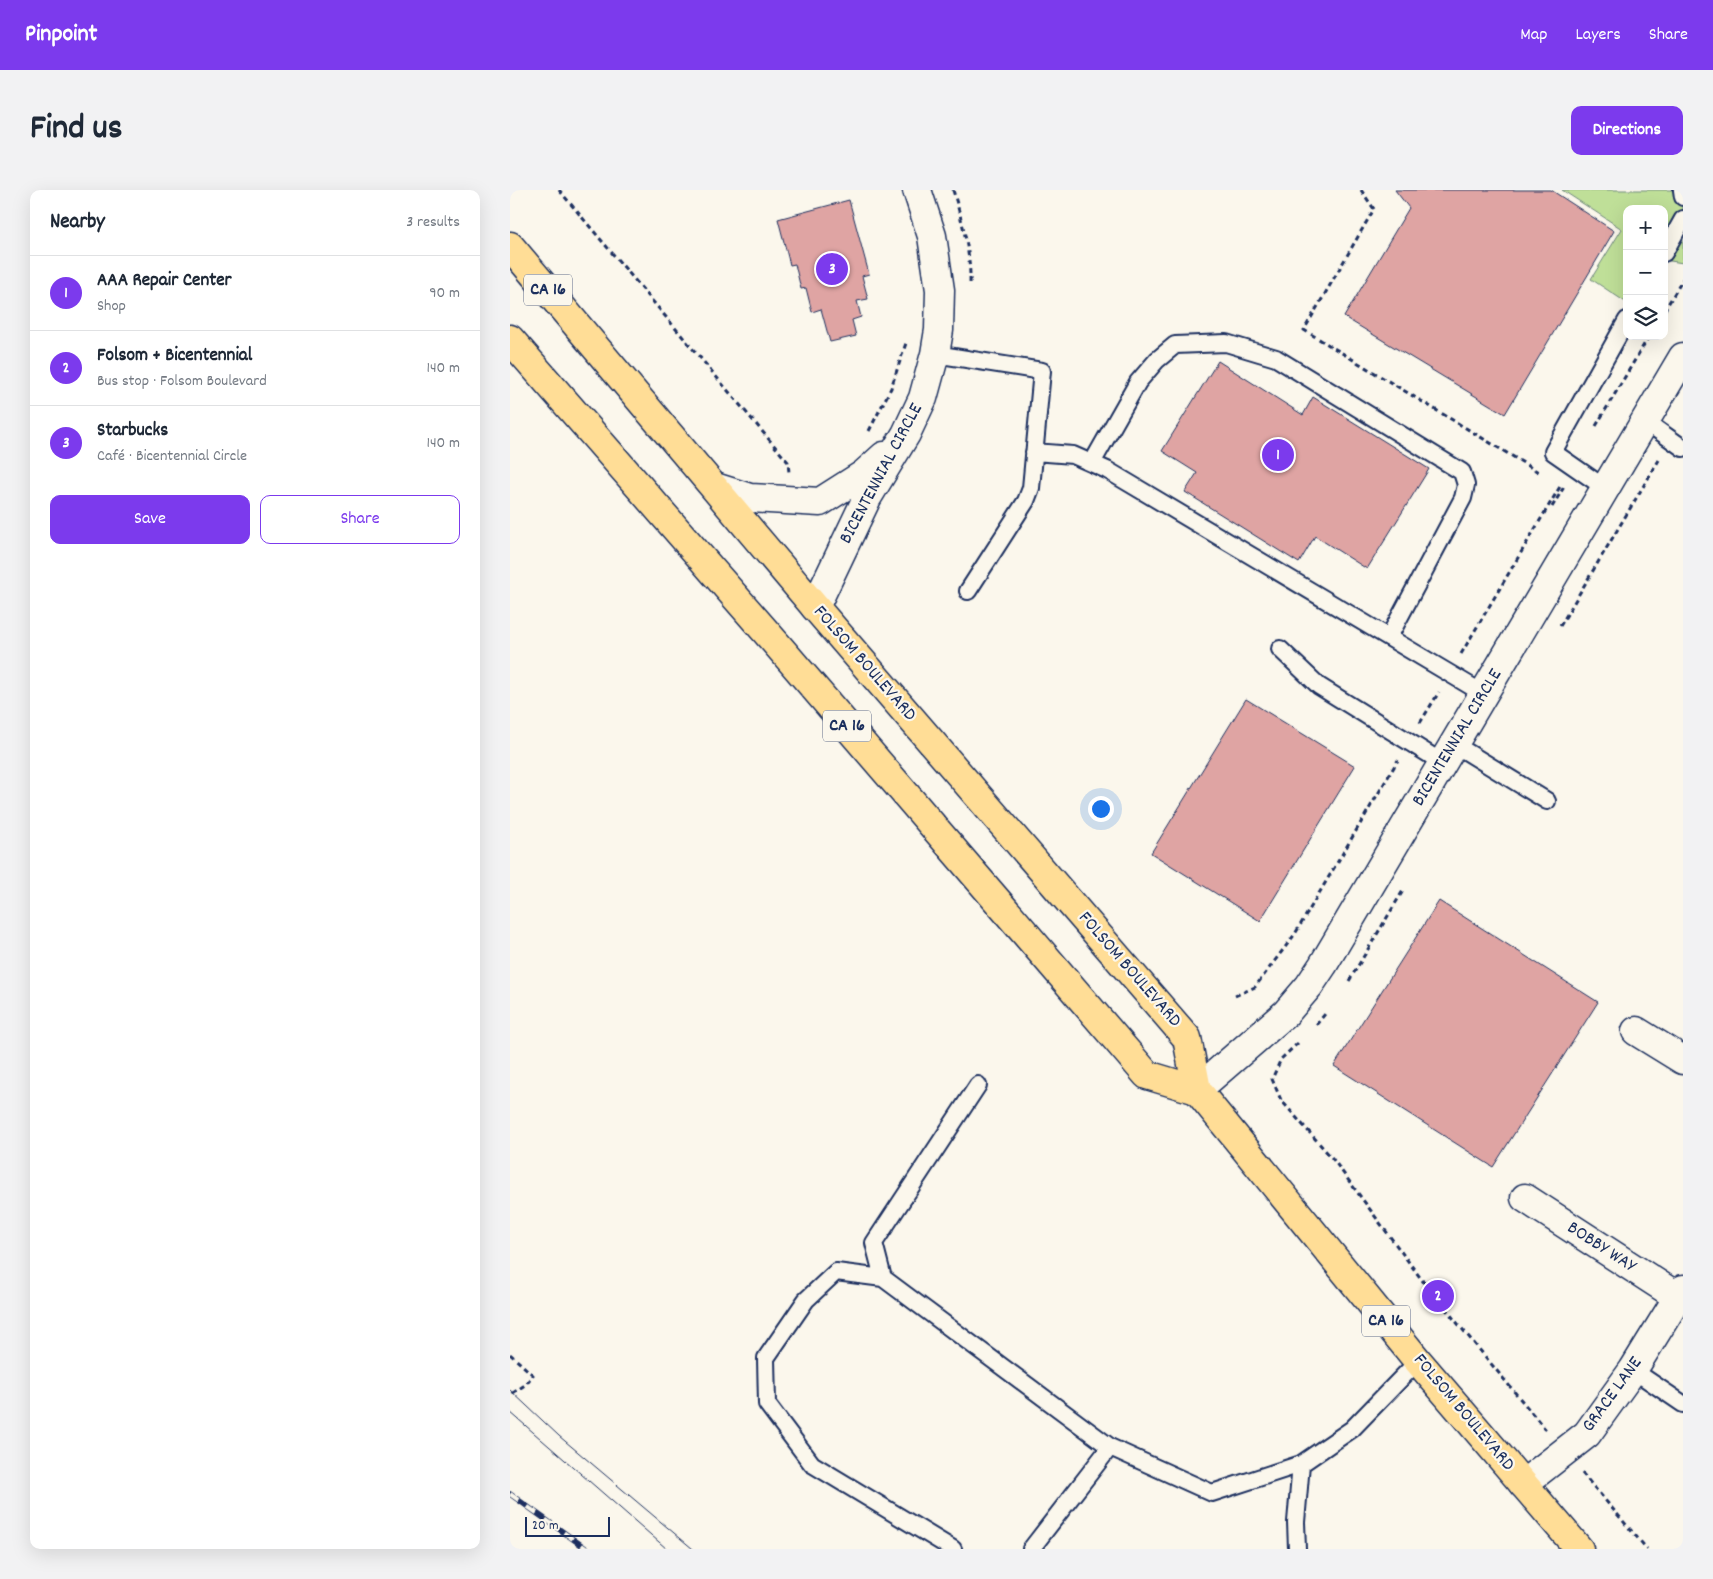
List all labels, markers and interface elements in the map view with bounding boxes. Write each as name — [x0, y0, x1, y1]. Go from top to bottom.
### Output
text: Pinpoint — [25, 18, 97, 52]
text: Map — [1520, 23, 1547, 48]
text: Layers — [1575, 23, 1621, 48]
text: Share — [1649, 23, 1688, 48]
text: Find us — [30, 105, 122, 155]
button: Directions — [1571, 106, 1683, 155]
map controls — [1623, 205, 1668, 340]
button: + — [1623, 205, 1668, 250]
text: Nearby — [50, 208, 105, 238]
text: 3 results — [406, 211, 460, 234]
pin: 3 — [816, 250, 848, 288]
button: − — [1623, 250, 1668, 295]
text: AAA Repair Center — [97, 268, 232, 295]
road number: CA 16 — [524, 274, 572, 306]
text: 1 — [64, 282, 68, 305]
text: 90 m — [429, 282, 460, 305]
text: Shop — [97, 295, 126, 318]
button: layers — [1623, 295, 1668, 340]
text: Folsom + Bicentennial — [97, 343, 252, 370]
text: 2 — [63, 357, 70, 380]
text: 140 m — [426, 357, 460, 380]
text: Bus stop · Folsom Boulevard — [97, 370, 267, 393]
street label: BICENTENNIAL CIRCLE — [833, 398, 931, 549]
text: Starbucks — [97, 418, 168, 445]
text: 3 — [62, 432, 70, 455]
text: 140 m — [426, 432, 460, 455]
pin: 1 — [1262, 436, 1294, 474]
text: Café · Bicentennial Circle — [97, 445, 247, 468]
button: Save — [50, 495, 250, 544]
button: Share — [260, 495, 460, 544]
street label: FOLSOM BOULEVARD — [806, 600, 922, 728]
street label: BICENTENNIAL CIRCLE — [1406, 664, 1510, 812]
road number: CA 16 — [823, 710, 871, 742]
your location — [1088, 796, 1114, 822]
street label: FOLSOM BOULEVARD — [1071, 906, 1187, 1034]
street label: BOBBY WAY — [1561, 1216, 1642, 1281]
pin: 2 — [1422, 1277, 1454, 1315]
road number: CA 16 — [1362, 1306, 1410, 1336]
street label: FOLSOM BOULEVARD — [1406, 1348, 1520, 1478]
street label: GRACE LANE — [1576, 1351, 1650, 1438]
scale bar — [525, 1514, 610, 1537]
text: 20 m — [532, 1516, 559, 1536]

